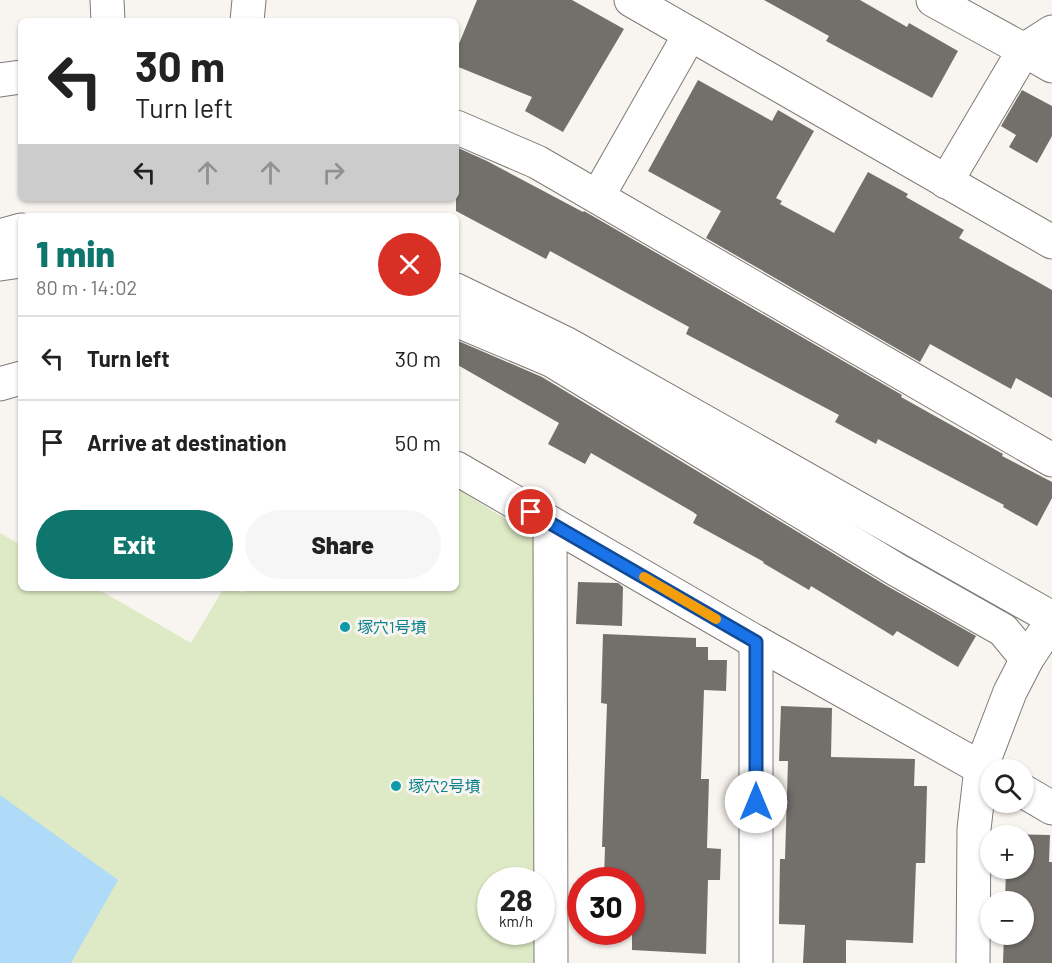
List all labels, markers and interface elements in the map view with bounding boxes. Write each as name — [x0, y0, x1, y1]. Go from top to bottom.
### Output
text: 30 m — [135, 40, 225, 90]
icon: left — [36, 42, 114, 120]
text: Turn left — [135, 91, 233, 123]
icon: left — [128, 156, 161, 189]
icon: ahead — [191, 156, 224, 189]
icon: ahead — [254, 156, 287, 189]
icon: right — [317, 156, 350, 189]
text: 1 min — [36, 231, 115, 274]
button: close — [378, 233, 441, 296]
text: 80 m · 14:02 — [36, 275, 137, 299]
icon: left — [36, 342, 69, 375]
text: Turn left — [87, 345, 170, 371]
text: 30 m — [395, 345, 441, 371]
icon: arrive — [36, 426, 69, 459]
text: Arrive at destination — [87, 429, 286, 455]
text: 50 m — [395, 429, 441, 455]
pin — [505, 486, 556, 537]
icon: arrive — [514, 495, 547, 528]
button: Exit — [36, 510, 233, 579]
button: Share — [245, 510, 441, 579]
place label: 塚穴1号墳 — [357, 617, 427, 636]
marker: 塚穴1号墳 — [338, 620, 352, 634]
map controls — [980, 759, 1034, 945]
button: search — [980, 759, 1034, 813]
position arrow — [724, 770, 788, 834]
place label: 塚穴2号墳 — [408, 776, 481, 795]
marker: 塚穴2号墳 — [389, 779, 403, 793]
button: + — [980, 825, 1034, 879]
speed limit sign: 30 — [567, 867, 645, 945]
text: 28 — [499, 881, 533, 917]
button: − — [980, 891, 1034, 945]
text: km/h — [499, 912, 533, 930]

